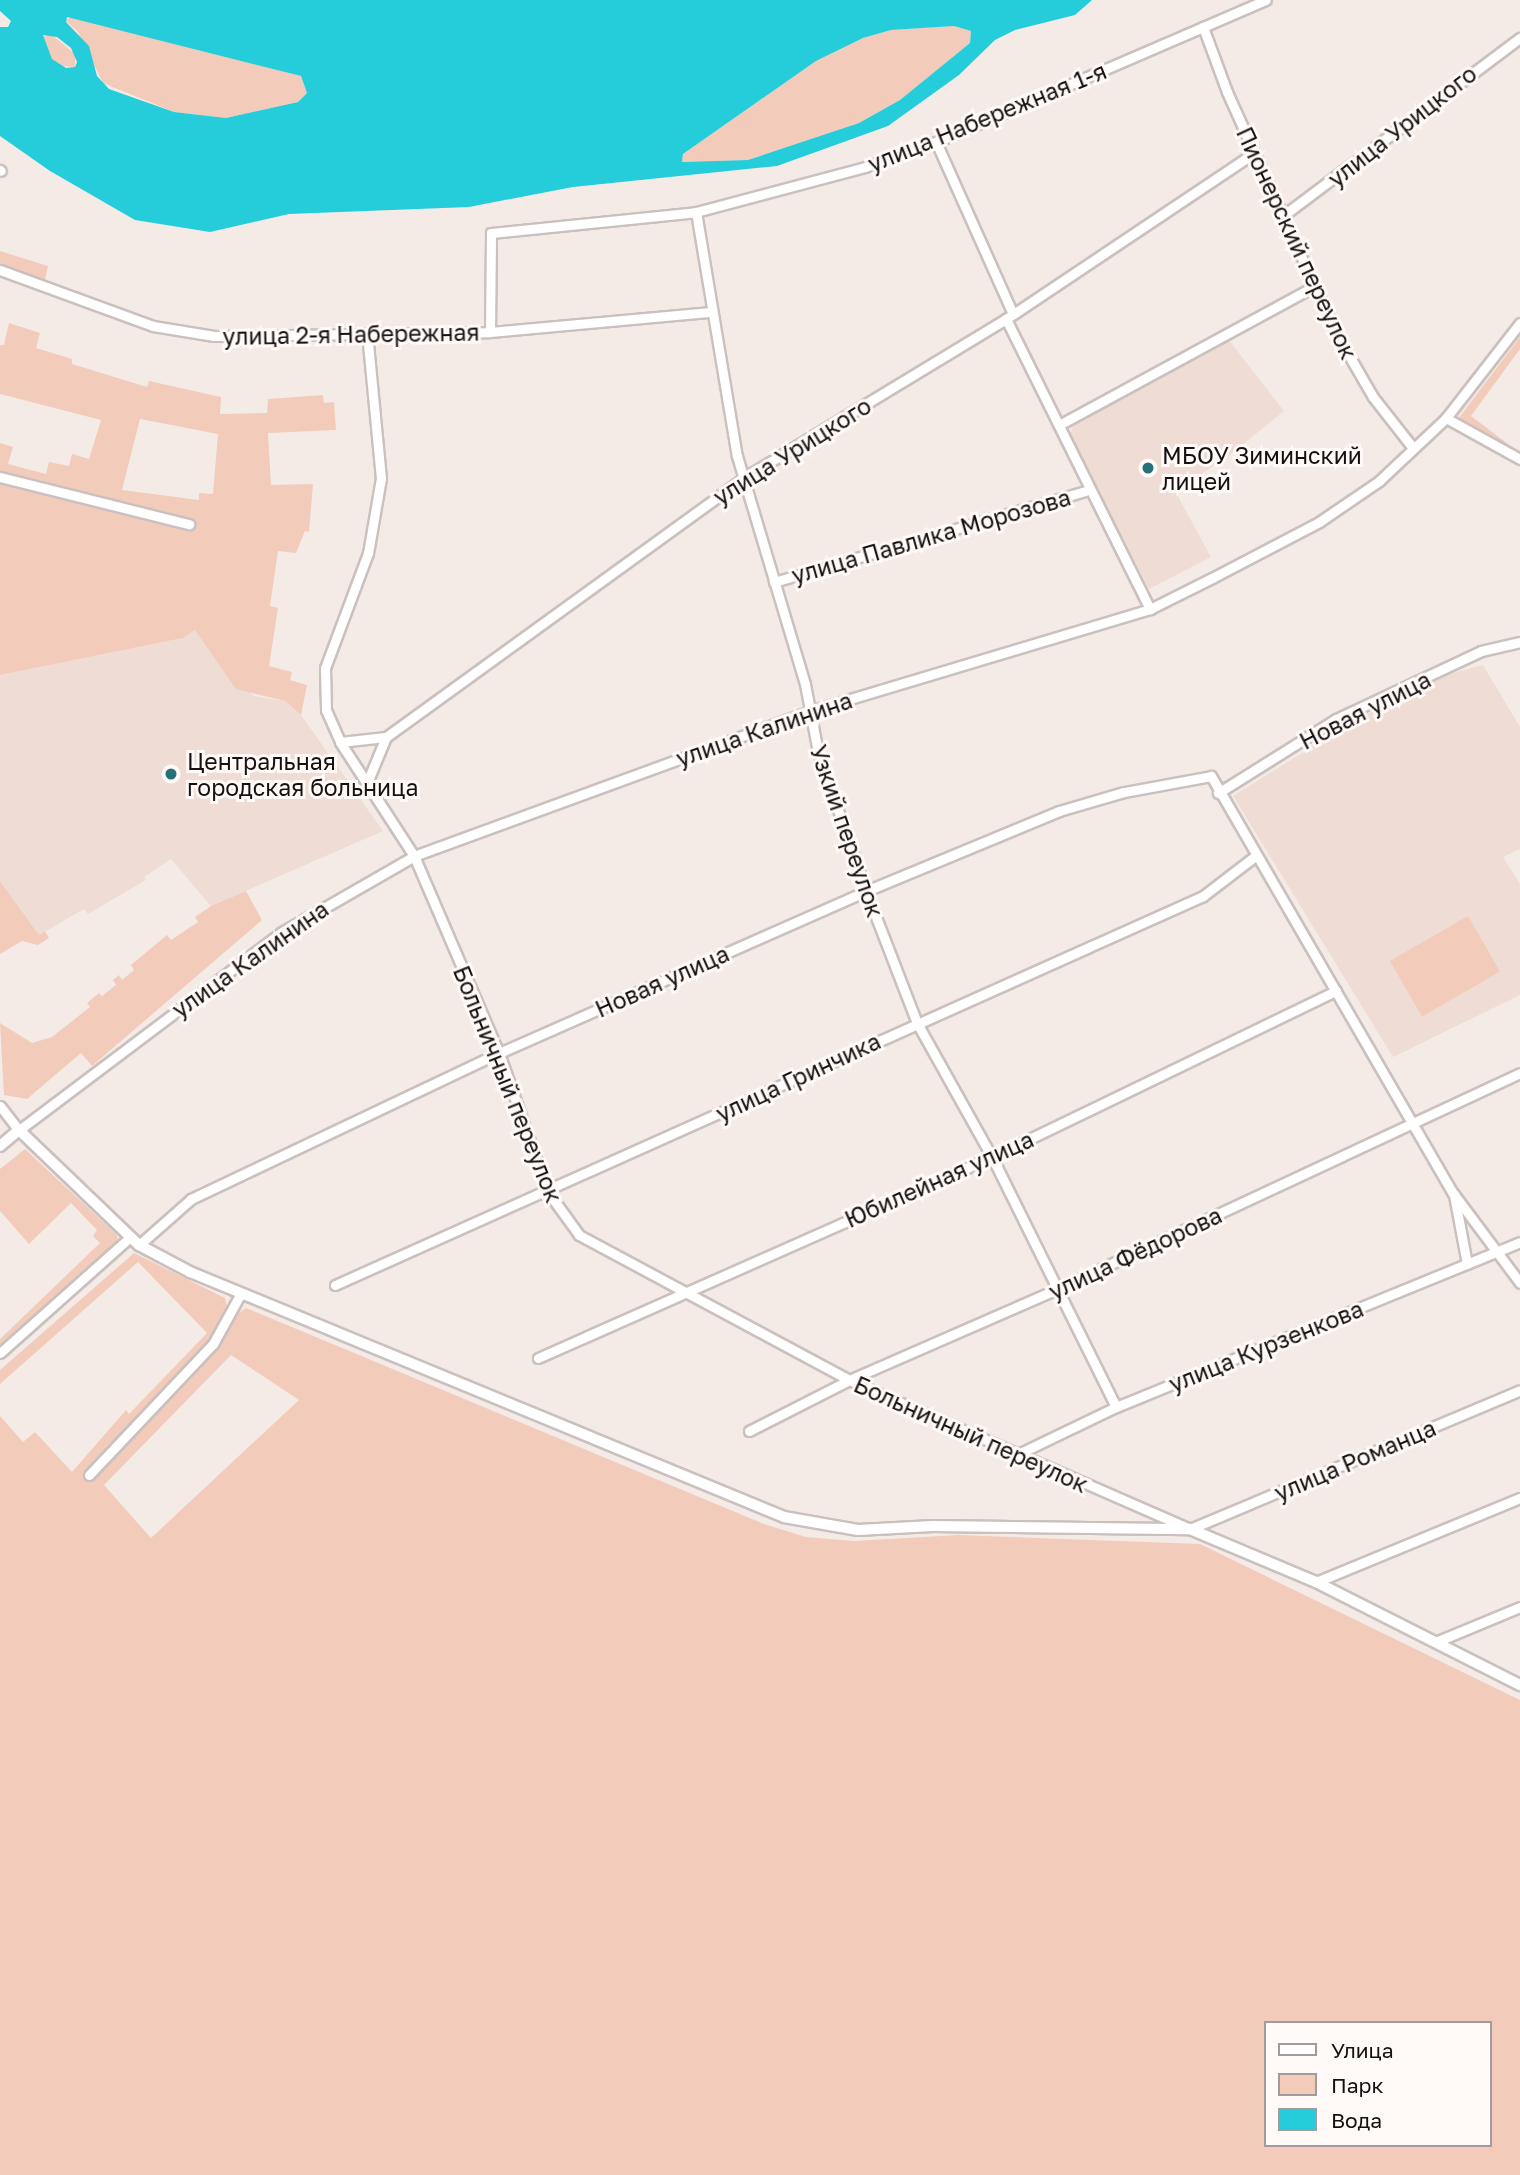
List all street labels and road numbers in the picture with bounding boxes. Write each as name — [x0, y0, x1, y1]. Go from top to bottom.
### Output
street label: улица Набережная 1-я — [864, 56, 1110, 178]
street label: улица Урицкого — [1322, 59, 1482, 193]
street label: Пионерский переулок — [1231, 122, 1363, 364]
street label: улица 2-я Набережная — [222, 318, 480, 350]
street label: улица Урицкого — [708, 391, 876, 511]
street label: улица Павлика Морозова — [788, 483, 1074, 589]
street label: Новая улица — [1295, 665, 1435, 755]
street label: улица Калинина — [672, 686, 856, 772]
street label: Узкий переулок — [805, 741, 889, 921]
street label: улица Калинина — [166, 895, 334, 1023]
street label: Новая улица — [591, 939, 733, 1023]
street label: Больничный переулок — [448, 962, 568, 1206]
street label: улица Гринчика — [711, 1027, 885, 1127]
street label: Юбилейная улица — [840, 1125, 1038, 1233]
street label: улица Фёдорова — [1044, 1201, 1226, 1305]
street label: улица Курзенкова — [1165, 1294, 1367, 1398]
street label: Больничный переулок — [850, 1370, 1092, 1498]
street label: улица Романца — [1270, 1414, 1440, 1506]

